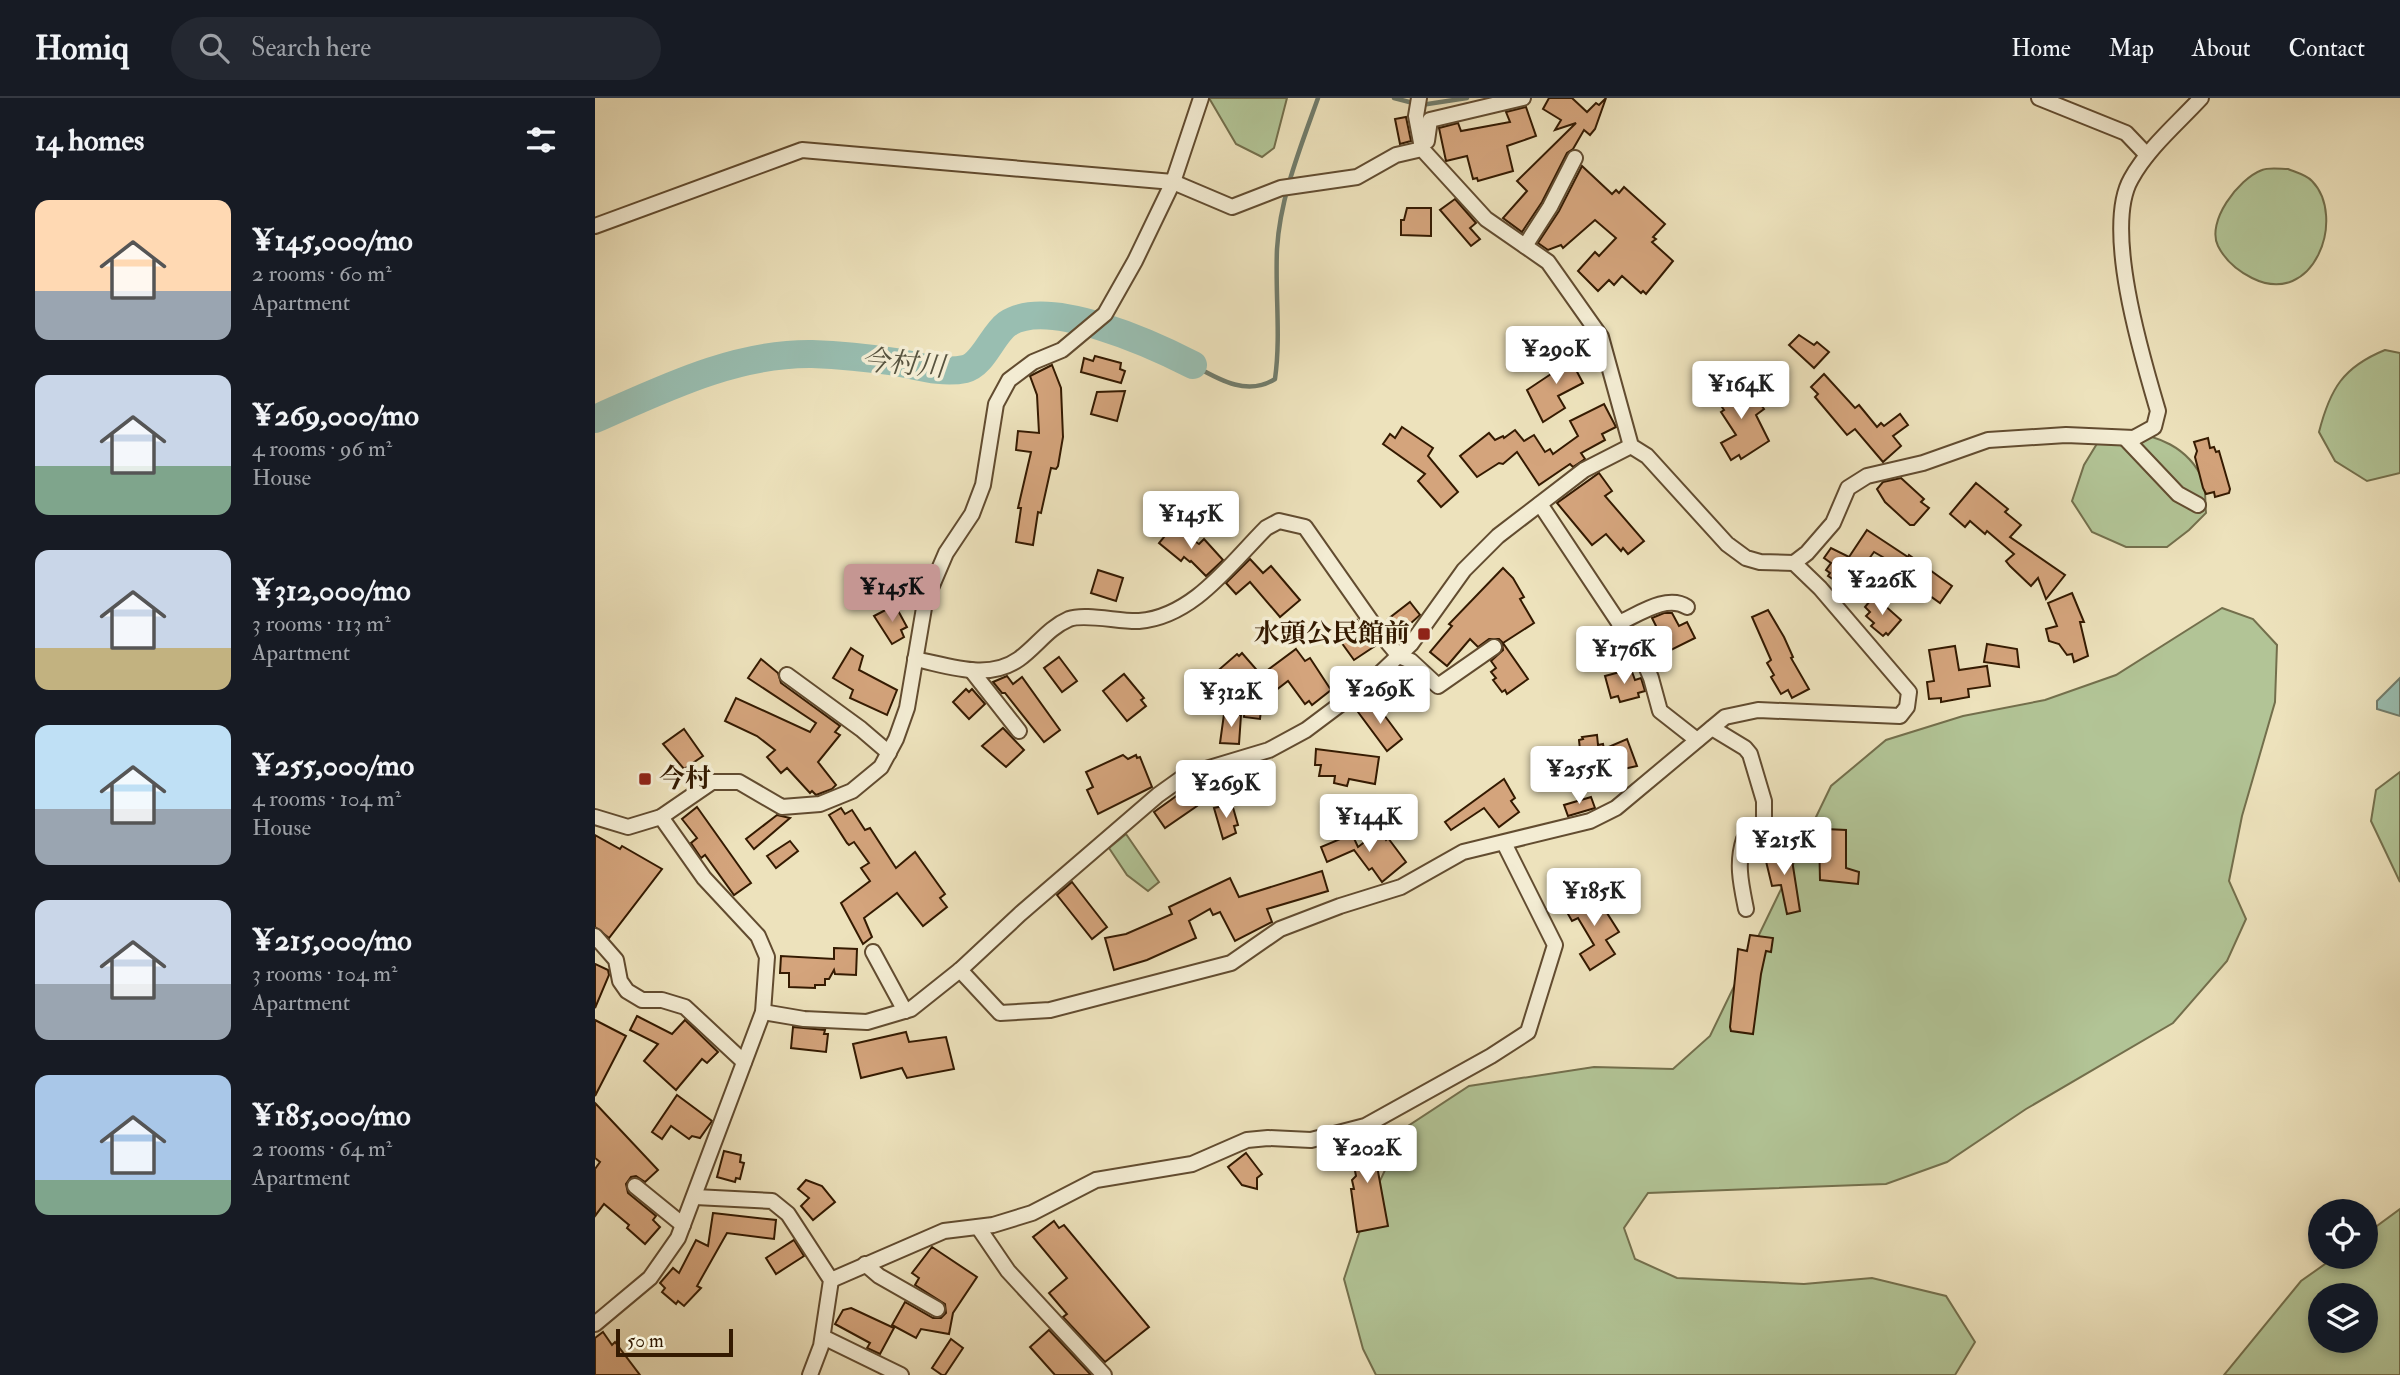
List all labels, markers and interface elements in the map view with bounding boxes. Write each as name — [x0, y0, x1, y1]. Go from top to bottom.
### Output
search box — [171, 17, 661, 80]
text: Homiq — [35, 28, 129, 69]
icon: search — [195, 29, 233, 67]
text: Search here — [251, 32, 371, 64]
text: Home — [2011, 33, 2071, 64]
text: Map — [2109, 33, 2154, 64]
text: About — [2192, 33, 2251, 64]
text: Contact — [2289, 33, 2365, 64]
icon: filters — [522, 121, 560, 159]
text: 14 homes — [35, 122, 144, 159]
text: ¥145,000/mo — [252, 222, 413, 259]
icon: home — [91, 228, 175, 312]
text: 2 rooms · 60 m² — [252, 259, 392, 288]
text: Apartment — [252, 288, 350, 317]
pin: ¥290K — [1507, 327, 1605, 386]
text: ¥290K — [1522, 334, 1590, 363]
water label: 今村川 — [860, 343, 949, 385]
pin: ¥164K — [1692, 362, 1790, 421]
text: ¥164K — [1708, 369, 1774, 398]
text: ¥269,000/mo — [252, 397, 419, 434]
icon: home — [91, 403, 175, 487]
text: 4 rooms · 96 m² — [252, 434, 392, 463]
text: House — [252, 463, 311, 492]
pin: ¥145K — [1142, 491, 1240, 551]
text: ¥145K — [1159, 499, 1223, 528]
pin: ¥226K — [1833, 558, 1931, 617]
pin: ¥145K — [843, 564, 941, 624]
text: ¥226K — [1848, 565, 1916, 594]
text: ¥312,000/mo — [252, 572, 411, 609]
text: ¥145K — [860, 572, 924, 601]
icon: home — [91, 578, 175, 662]
text: 3 rooms · 113 m² — [252, 609, 391, 638]
place label: 水頭公民館前 — [1254, 618, 1410, 650]
marker: 水頭公民館前 — [1416, 626, 1432, 642]
pin: ¥176K — [1575, 626, 1673, 686]
text: ¥176K — [1592, 634, 1656, 663]
text: Apartment — [252, 638, 350, 667]
pin: ¥269K — [1331, 666, 1429, 726]
pin: ¥312K — [1182, 670, 1280, 729]
text: ¥269K — [1346, 674, 1414, 703]
text: ¥312K — [1200, 677, 1262, 706]
pin: ¥255K — [1530, 746, 1628, 806]
text: ¥255,000/mo — [252, 747, 414, 784]
icon: home — [91, 753, 175, 837]
text: ¥255K — [1546, 754, 1612, 783]
pin: ¥269K — [1177, 760, 1275, 820]
place label: 今村 — [659, 763, 711, 795]
text: ¥269K — [1192, 768, 1260, 797]
marker: 今村 — [637, 771, 653, 787]
text: 4 rooms · 104 m² — [252, 784, 401, 813]
pin: ¥144K — [1320, 794, 1418, 854]
text: ¥144K — [1336, 802, 1402, 831]
text: House — [252, 813, 311, 842]
pin: ¥215K — [1735, 818, 1833, 877]
text: ¥215K — [1752, 825, 1816, 854]
pin: ¥185K — [1545, 868, 1643, 928]
text: ¥185K — [1563, 876, 1625, 905]
text: ¥215,000/mo — [252, 922, 412, 959]
icon: home — [91, 928, 175, 1012]
text: 3 rooms · 104 m² — [252, 959, 398, 988]
text: Apartment — [252, 988, 350, 1017]
text: ¥185,000/mo — [252, 1097, 411, 1134]
icon: home — [91, 1103, 175, 1187]
pin: ¥202K — [1318, 1126, 1416, 1185]
text: ¥202K — [1333, 1133, 1401, 1162]
text: 2 rooms · 64 m² — [252, 1134, 392, 1163]
text: Apartment — [252, 1163, 350, 1192]
map controls — [2308, 1199, 2378, 1353]
button: locate — [2308, 1199, 2378, 1269]
button: layers — [2308, 1283, 2378, 1353]
scale bar — [616, 1326, 733, 1358]
text: 50 m — [627, 1329, 664, 1353]

